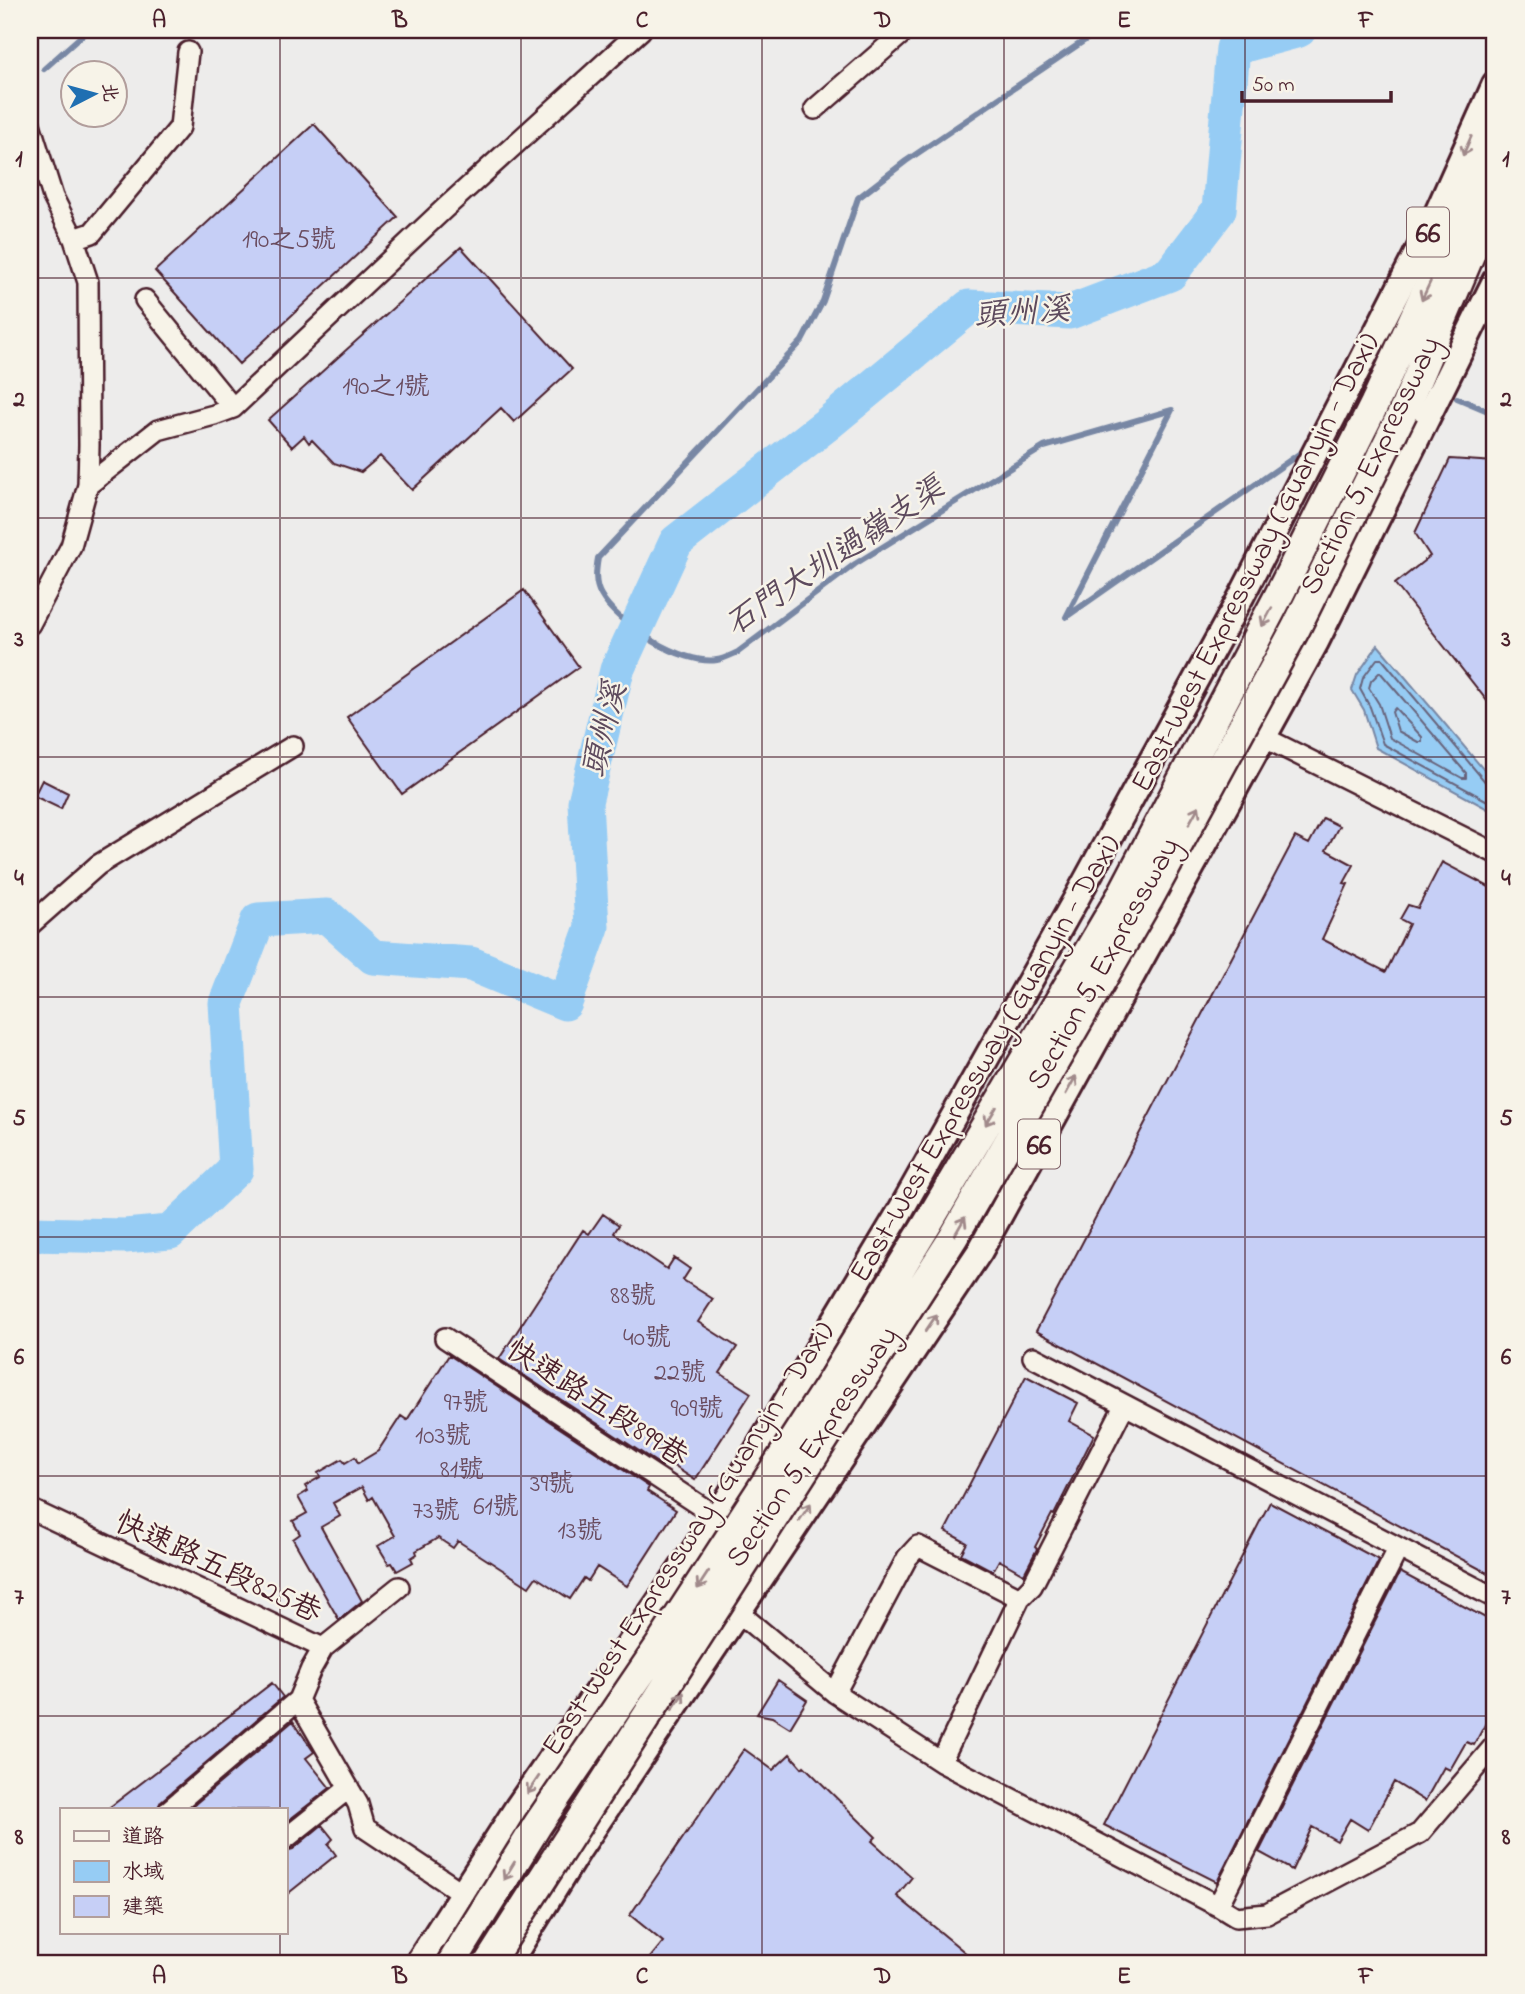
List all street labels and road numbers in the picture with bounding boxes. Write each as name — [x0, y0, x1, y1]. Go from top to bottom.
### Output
road number: 66 — [1407, 208, 1449, 256]
street label: East-West Expressway (Guanyin - Daxi) — [1121, 326, 1392, 801]
street label: Section 5, Expressway — [1290, 329, 1453, 603]
street label: East-West Expressway (Guanyin - Daxi) — [840, 827, 1133, 1291]
street label: Section 5, Expressway — [1017, 830, 1192, 1099]
road number: 66 — [1018, 1120, 1060, 1168]
street label: East-West Expressway (Guanyin - Daxi) — [532, 1313, 847, 1766]
street label: Section 5, Expressway — [716, 1318, 911, 1577]
street label: 快速路五段899巷 — [497, 1329, 696, 1480]
street label: 快速路五段825巷 — [107, 1502, 328, 1636]

